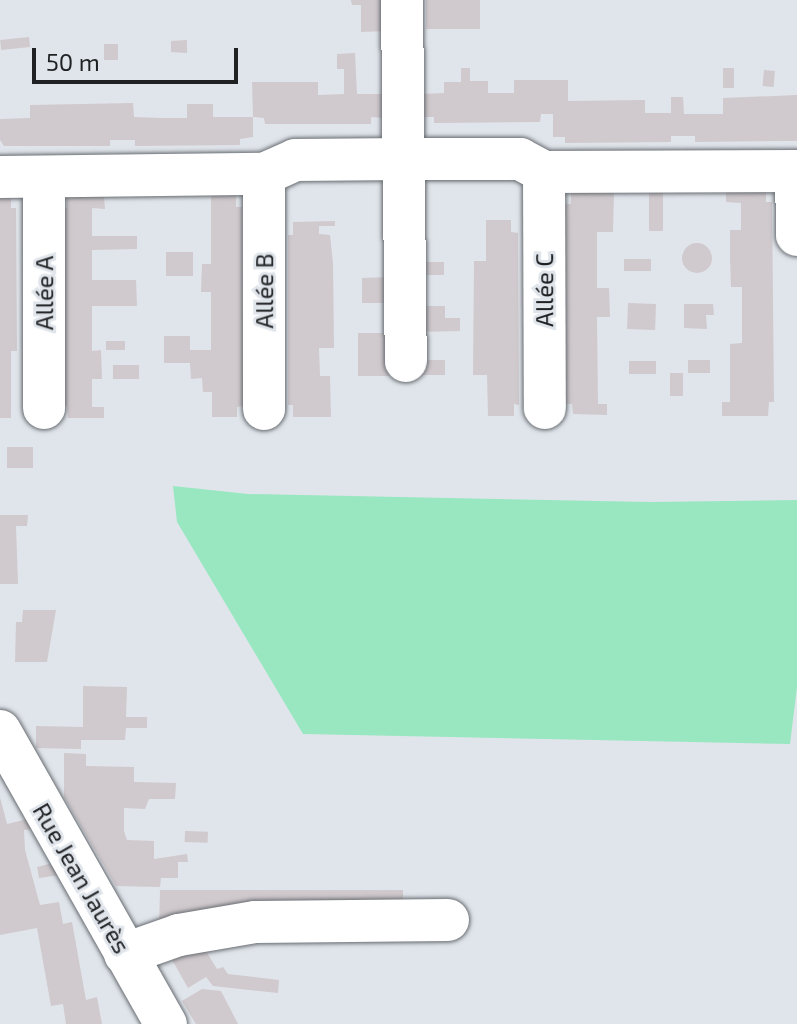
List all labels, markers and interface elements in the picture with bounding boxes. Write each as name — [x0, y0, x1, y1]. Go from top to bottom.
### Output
scale bar — [36, 32, 242, 82]
text: 50 m — [46, 47, 100, 76]
street label: Allée B — [250, 253, 278, 329]
street label: Allée C — [530, 253, 558, 327]
street label: Allée A — [30, 255, 58, 331]
street label: Rue Jean Jaurès — [27, 797, 137, 959]

